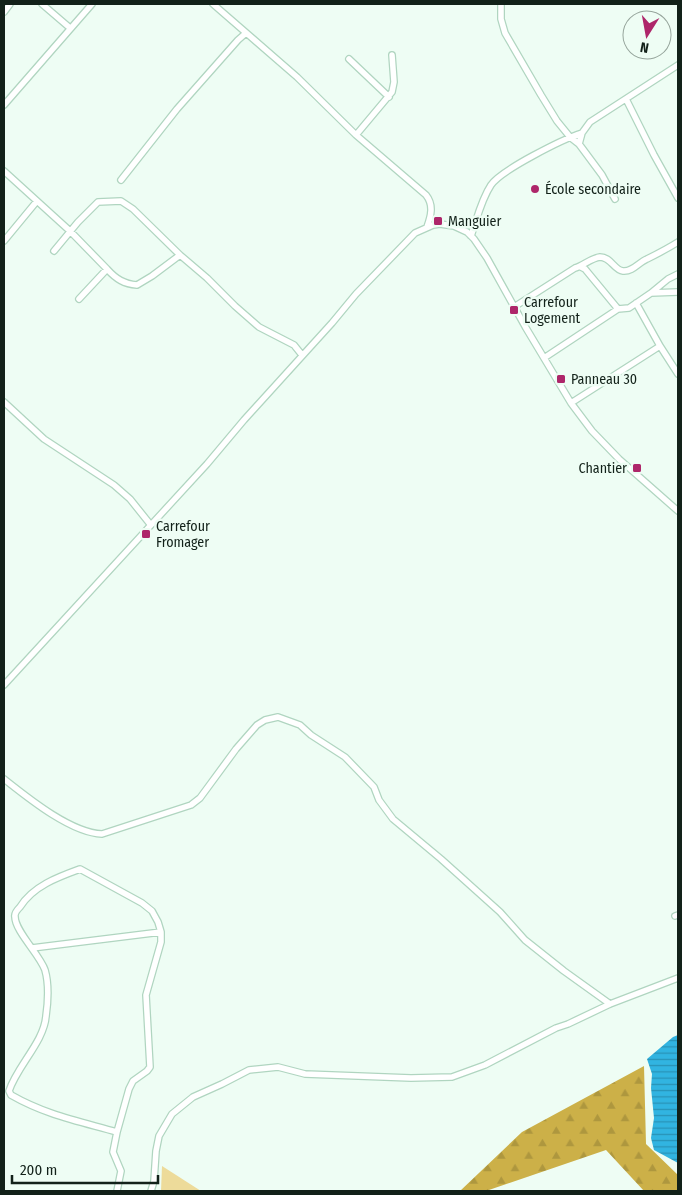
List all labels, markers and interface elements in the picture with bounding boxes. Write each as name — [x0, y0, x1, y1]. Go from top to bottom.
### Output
north arrow — [622, 10, 672, 60]
text: N — [639, 38, 650, 56]
place label: École secondaire — [545, 180, 641, 198]
marker: École secondaire — [529, 183, 541, 195]
place label: Manguier — [448, 213, 501, 230]
marker: Manguier — [432, 215, 444, 227]
place label: Carrefour Logement — [524, 294, 581, 327]
marker: Carrefour Logement — [508, 304, 520, 316]
place label: Panneau 30 — [571, 371, 637, 388]
marker: Panneau 30 — [555, 373, 567, 385]
place label: Chantier — [579, 460, 627, 477]
marker: Chantier — [631, 462, 643, 474]
place label: Carrefour Fromager — [156, 518, 210, 551]
marker: Carrefour Fromager — [140, 528, 152, 540]
scale bar — [12, 1152, 159, 1184]
text: 200 m — [20, 1161, 57, 1179]

